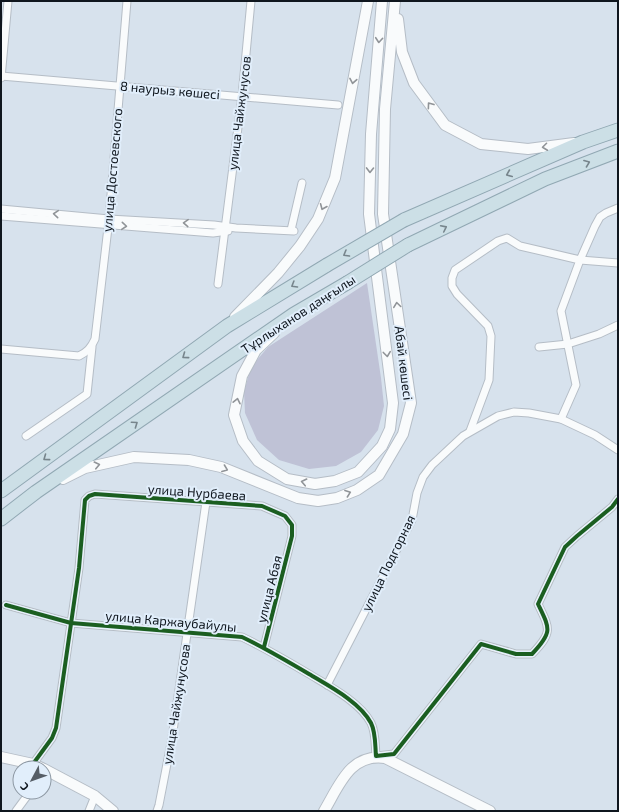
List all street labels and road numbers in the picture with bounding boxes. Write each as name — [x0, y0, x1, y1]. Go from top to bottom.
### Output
street label: улица Чайжунусов — [224, 55, 254, 171]
street label: 8 наурыз көшесі — [119, 78, 221, 102]
street label: улица Достоевского — [99, 108, 125, 232]
street label: Тұрлыханов даңғылы — [238, 271, 358, 357]
street label: Абай көшесі — [392, 325, 416, 401]
street label: улица Нурбаева — [147, 481, 247, 503]
street label: улица Подгорная — [358, 512, 418, 614]
street label: улица Абая — [253, 554, 285, 624]
street label: улица Каржаубайулы — [105, 607, 237, 635]
street label: улица Чайжунусова — [159, 643, 193, 765]

